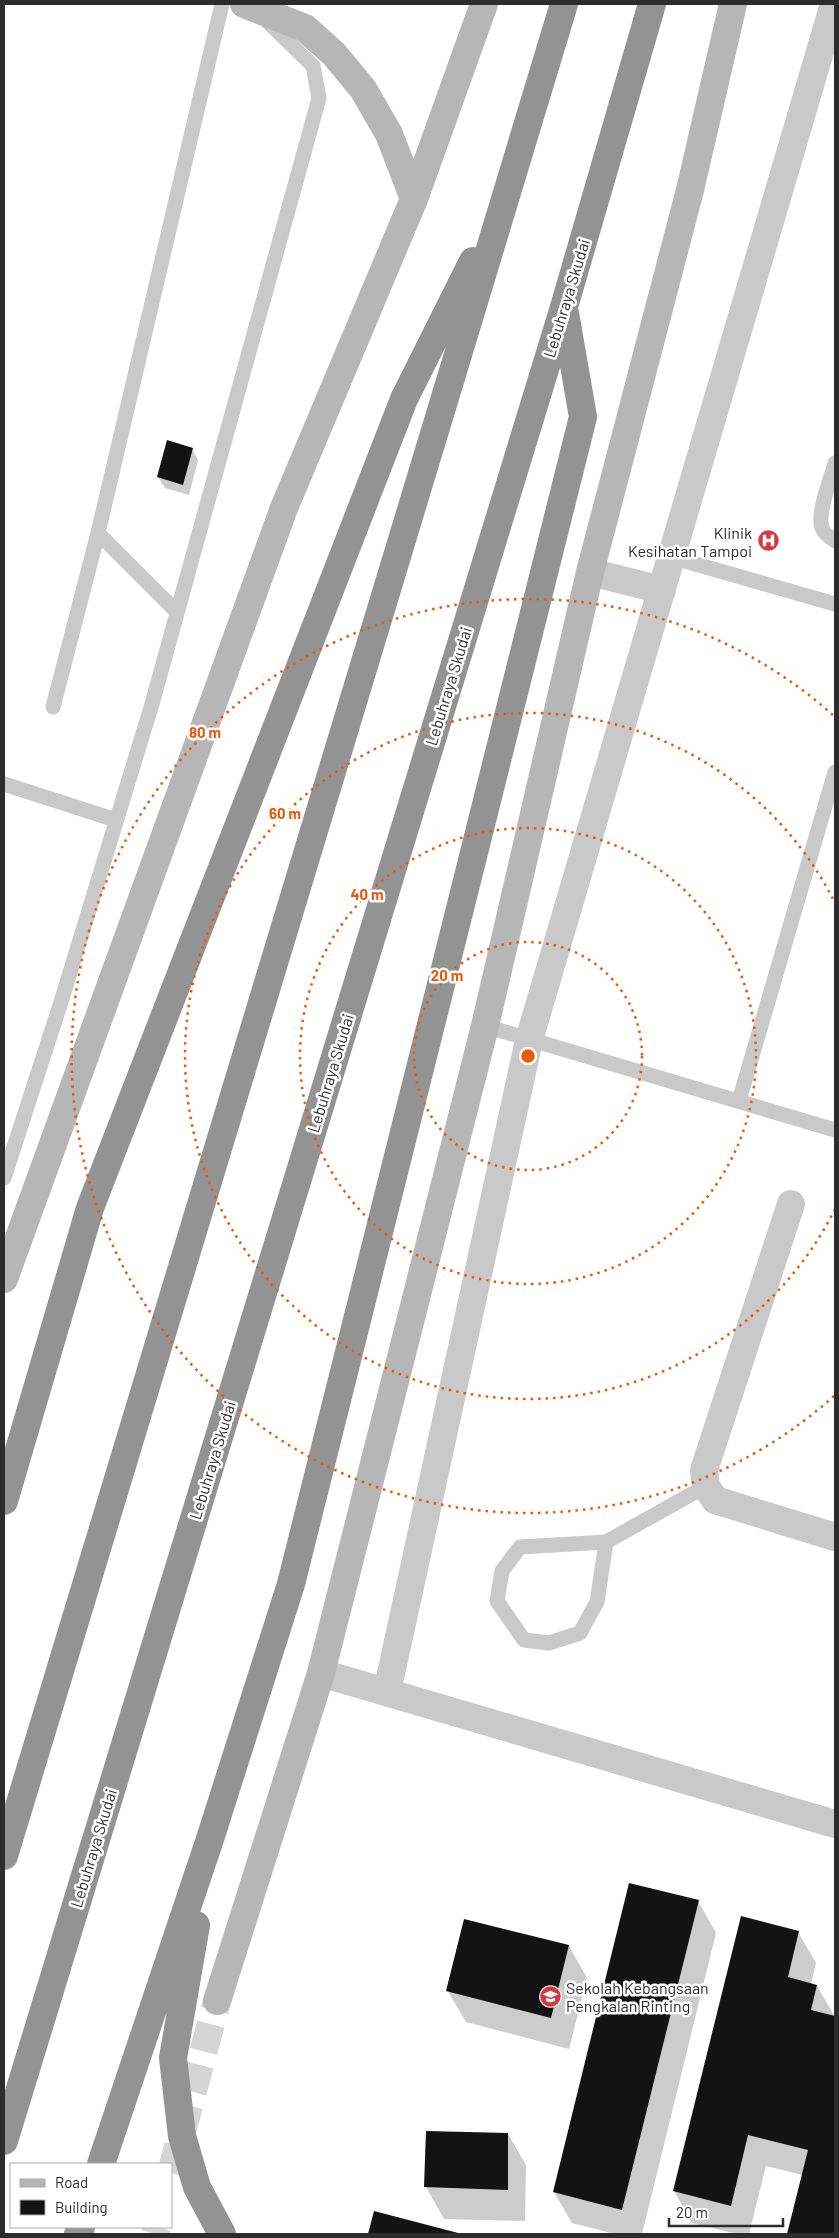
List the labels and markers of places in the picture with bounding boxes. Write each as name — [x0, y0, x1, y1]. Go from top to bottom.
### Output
place label: Klinik Kesihatan Tampoi — [628, 523, 752, 560]
hospital icon: Klinik Kesihatan Tampoi — [756, 529, 780, 553]
centre of rings — [519, 1047, 537, 1065]
place label: Sekolah Kebangsaan Pengkalan Rinting — [566, 1978, 709, 2015]
school or university icon: Sekolah Kebangsaan Pengkalan Rinting — [538, 1984, 562, 2008]

